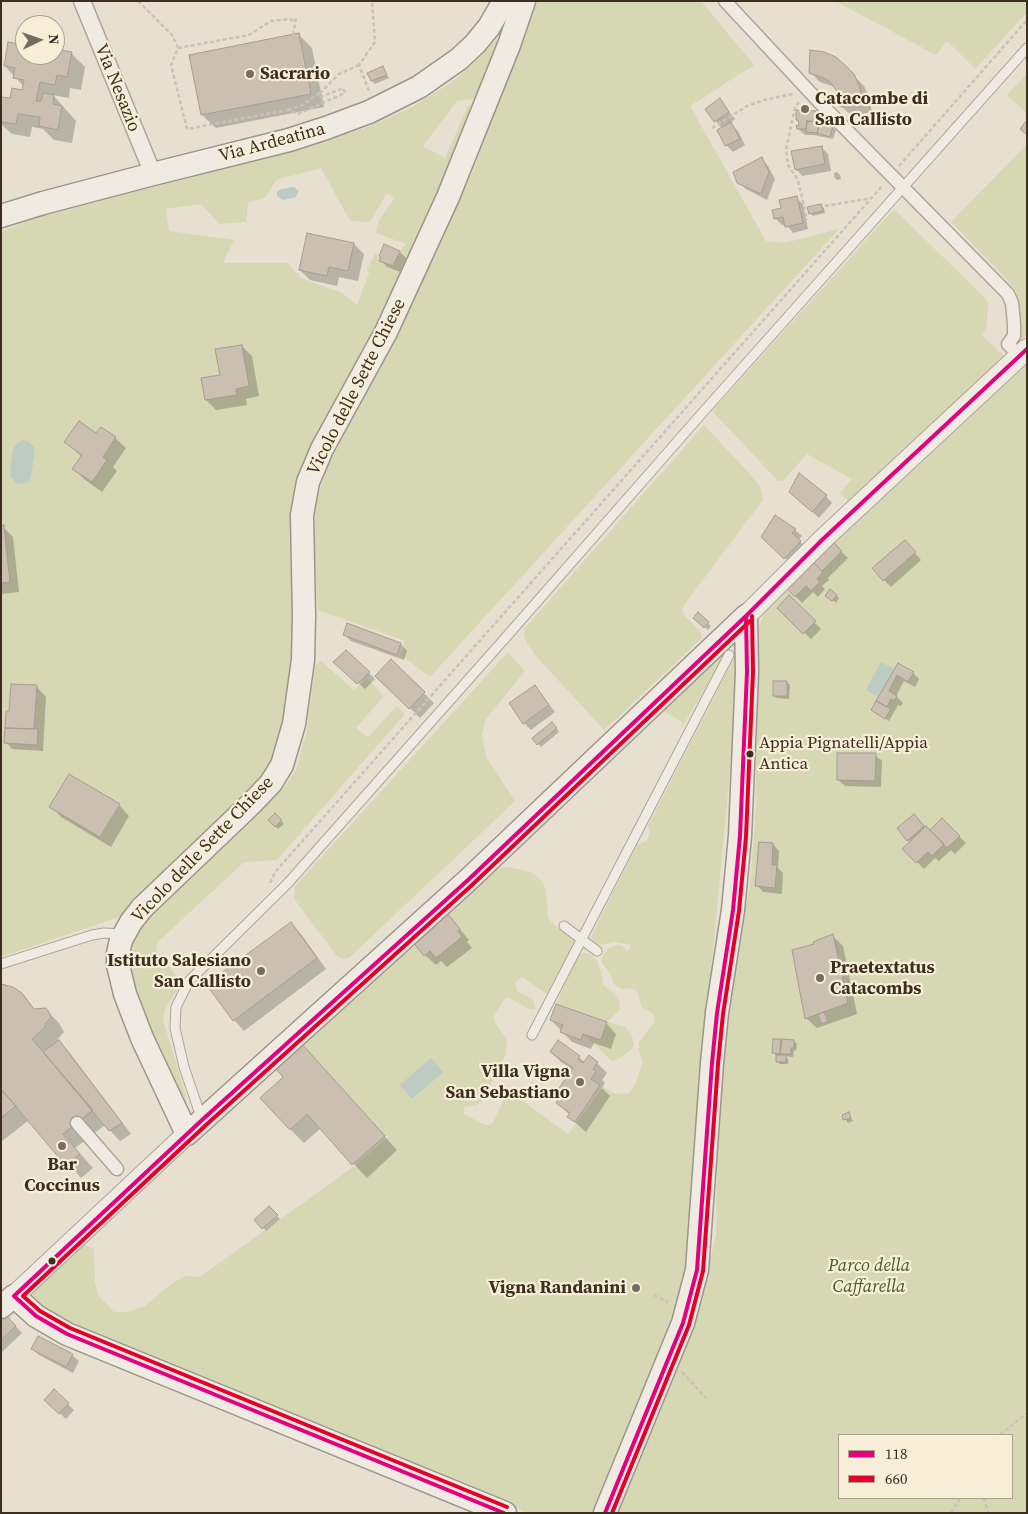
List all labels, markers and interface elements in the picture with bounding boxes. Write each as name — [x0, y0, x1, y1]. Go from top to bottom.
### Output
north arrow — [15, 15, 65, 65]
text: N — [44, 34, 64, 45]
street label: Via Nesazio — [90, 41, 144, 135]
place label: Sacrario — [260, 63, 330, 85]
marker: Sacrario — [244, 68, 256, 80]
place label: Catacombe di San Callisto — [815, 88, 928, 130]
marker: Catacombe di San Callisto — [799, 103, 811, 115]
street label: Via Ardeatina — [216, 118, 328, 168]
street label: Vicolo delle Sette Chiese — [303, 295, 411, 479]
place label: Appia Pignatelli/Appia Antica — [759, 734, 928, 774]
marker: Appia Pignatelli/Appia Antica — [745, 749, 755, 759]
street label: Vicolo delle Sette Chiese — [127, 772, 279, 928]
place label: Istituto Salesiano San Callisto — [107, 950, 251, 992]
place label: Praetextatus Catacombs — [830, 957, 935, 1000]
marker: Istituto Salesiano San Callisto — [255, 965, 267, 977]
marker: Praetextatus Catacombs — [814, 972, 826, 984]
place label: Villa Vigna San Sebastiano — [445, 1061, 570, 1104]
marker: Villa Vigna San Sebastiano — [574, 1076, 586, 1088]
marker: Bar Coccinus — [56, 1140, 68, 1152]
place label: Bar Coccinus — [24, 1154, 100, 1196]
park label: Parco della Caffarella — [828, 1255, 910, 1298]
unlabelled marker — [47, 1256, 57, 1266]
place label: Vigna Randanini — [489, 1277, 626, 1299]
marker: Vigna Randanini — [630, 1282, 642, 1294]
legend — [838, 1434, 1013, 1499]
text: 118 — [885, 1443, 908, 1464]
text: 660 — [885, 1468, 908, 1489]

